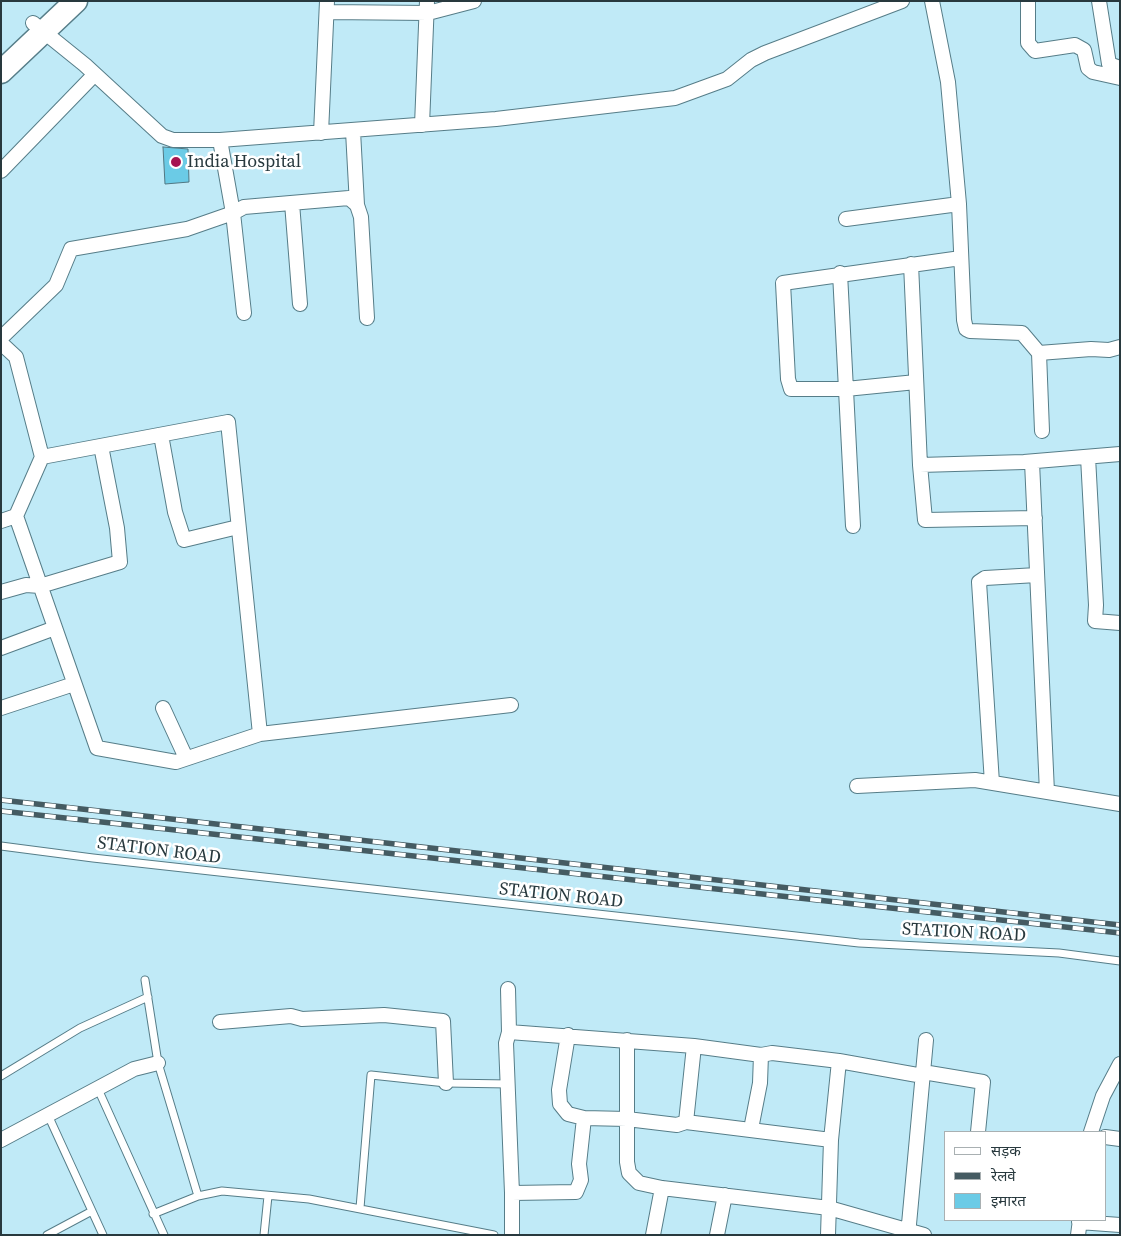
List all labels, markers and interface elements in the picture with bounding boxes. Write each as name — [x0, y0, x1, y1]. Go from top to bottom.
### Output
place label: India Hospital — [187, 151, 301, 173]
marker: India Hospital — [169, 155, 183, 169]
street label: STATION ROAD — [96, 833, 222, 869]
street label: STATION ROAD — [498, 879, 624, 913]
street label: STATION ROAD — [901, 919, 1027, 947]
legend — [944, 1131, 1106, 1221]
text: सड़क — [991, 1140, 1021, 1161]
text: रेलवे — [991, 1165, 1016, 1186]
text: इमारत — [991, 1190, 1026, 1211]

